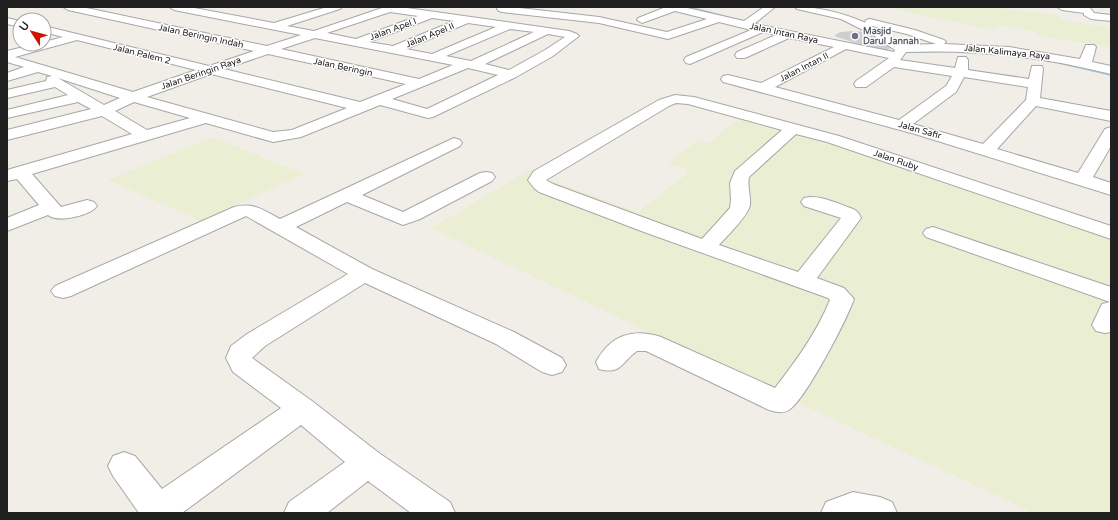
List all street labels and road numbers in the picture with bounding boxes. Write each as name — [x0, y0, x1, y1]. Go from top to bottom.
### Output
street label: Jalan Apel I — [368, 16, 418, 43]
street label: Jalan Apel II — [404, 21, 456, 50]
street label: Jalan Intan Raya — [749, 21, 819, 46]
street label: Jalan Beringin Indah — [157, 22, 244, 51]
street label: Jalan Palem 2 — [112, 42, 172, 67]
street label: Jalan Kalimaya Raya — [963, 43, 1051, 62]
street label: Jalan Intan II — [778, 50, 831, 85]
street label: Jalan Beringin Raya — [160, 55, 243, 92]
street label: Jalan Beringin — [312, 56, 373, 79]
street label: Jalan Safir — [897, 119, 943, 142]
street label: Jalan Ruby — [872, 148, 920, 173]

